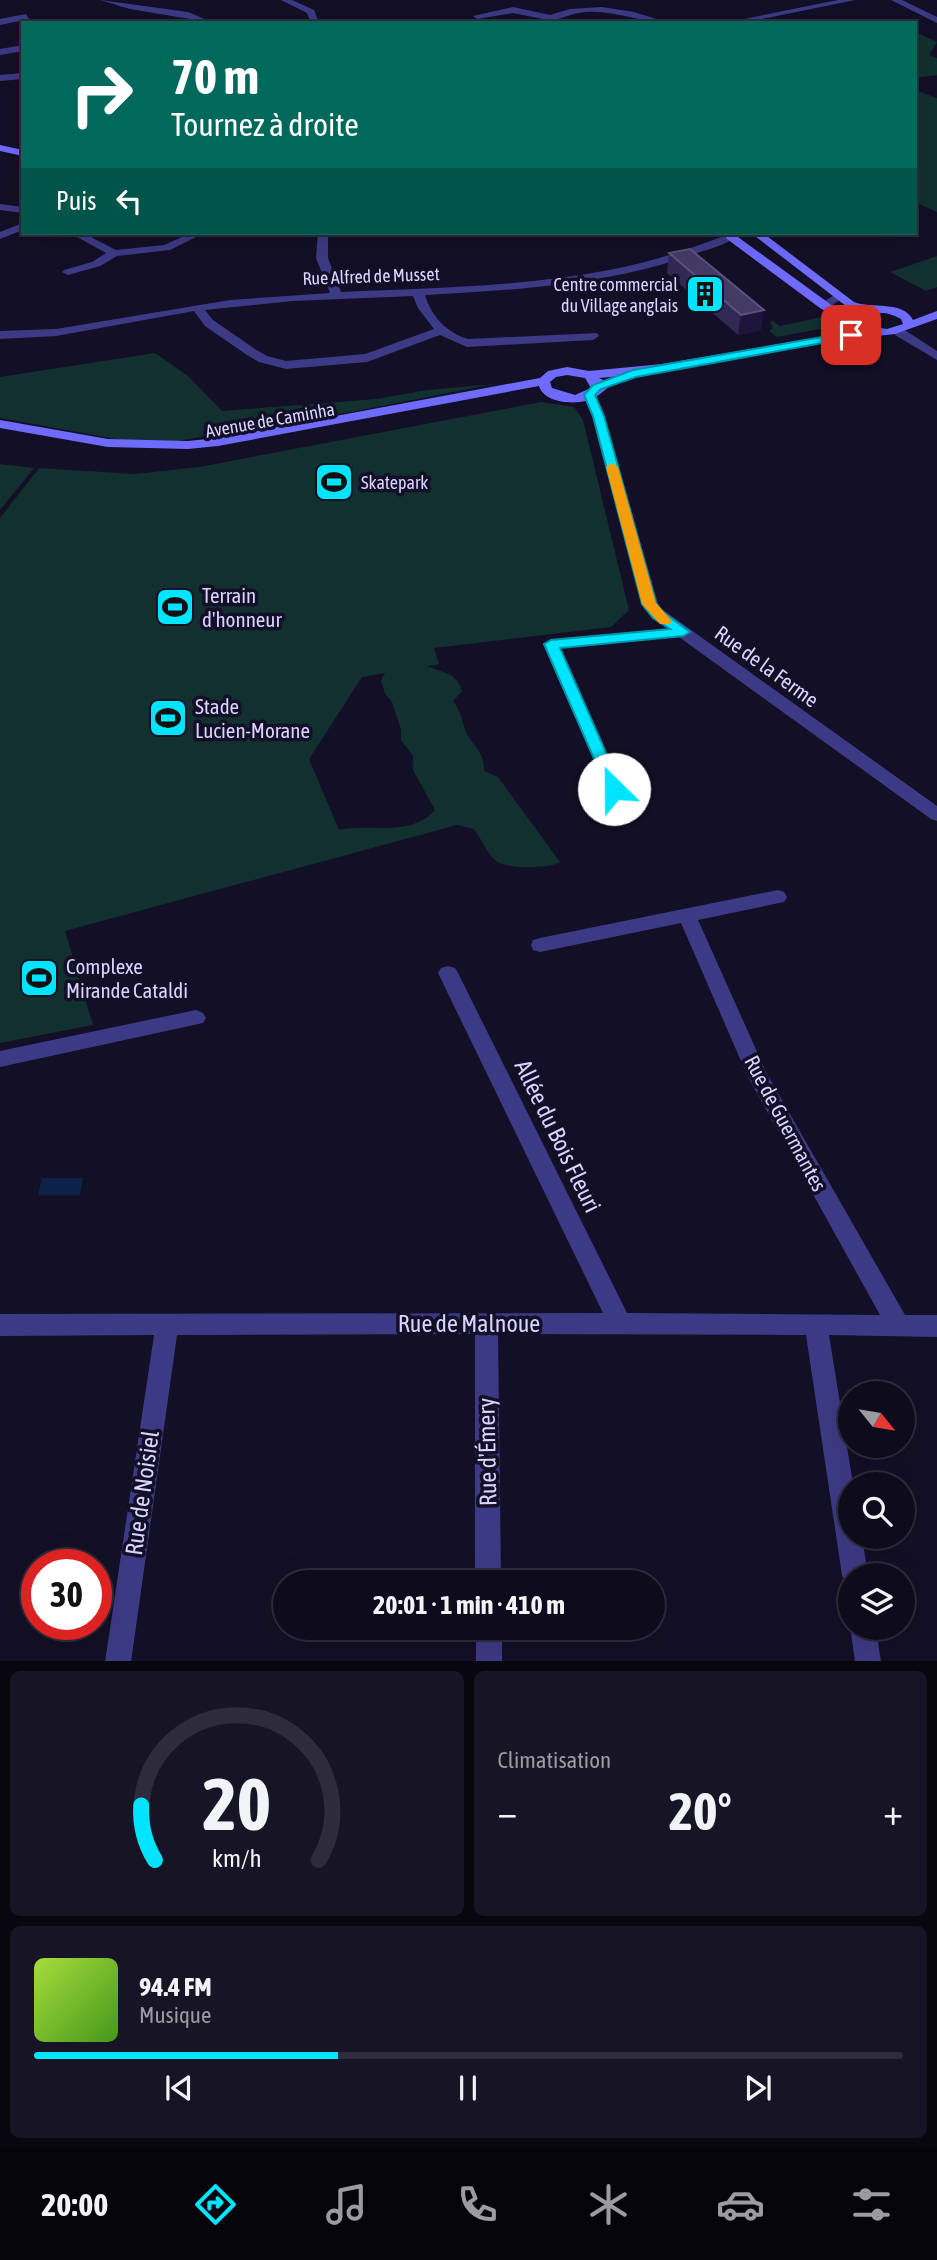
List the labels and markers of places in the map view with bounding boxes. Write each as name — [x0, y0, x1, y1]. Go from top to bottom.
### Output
building icon: Centre commercial du Village anglais — [684, 273, 726, 315]
place label: Centre commercial du Village anglais — [553, 274, 678, 316]
pin — [821, 305, 881, 365]
sports icon: Skatepark — [313, 461, 355, 503]
place label: Skatepark — [361, 472, 428, 493]
place label: Terrain d'honneur — [202, 583, 282, 631]
sports icon: Terrain d'honneur — [154, 586, 196, 628]
place label: Stade Lucien-Morane — [195, 694, 310, 742]
sports icon: Stade Lucien-Morane — [147, 697, 189, 739]
place label: Complexe Mirande Cataldi — [66, 954, 188, 1002]
sports icon: Complexe Mirande Cataldi — [18, 957, 60, 999]

